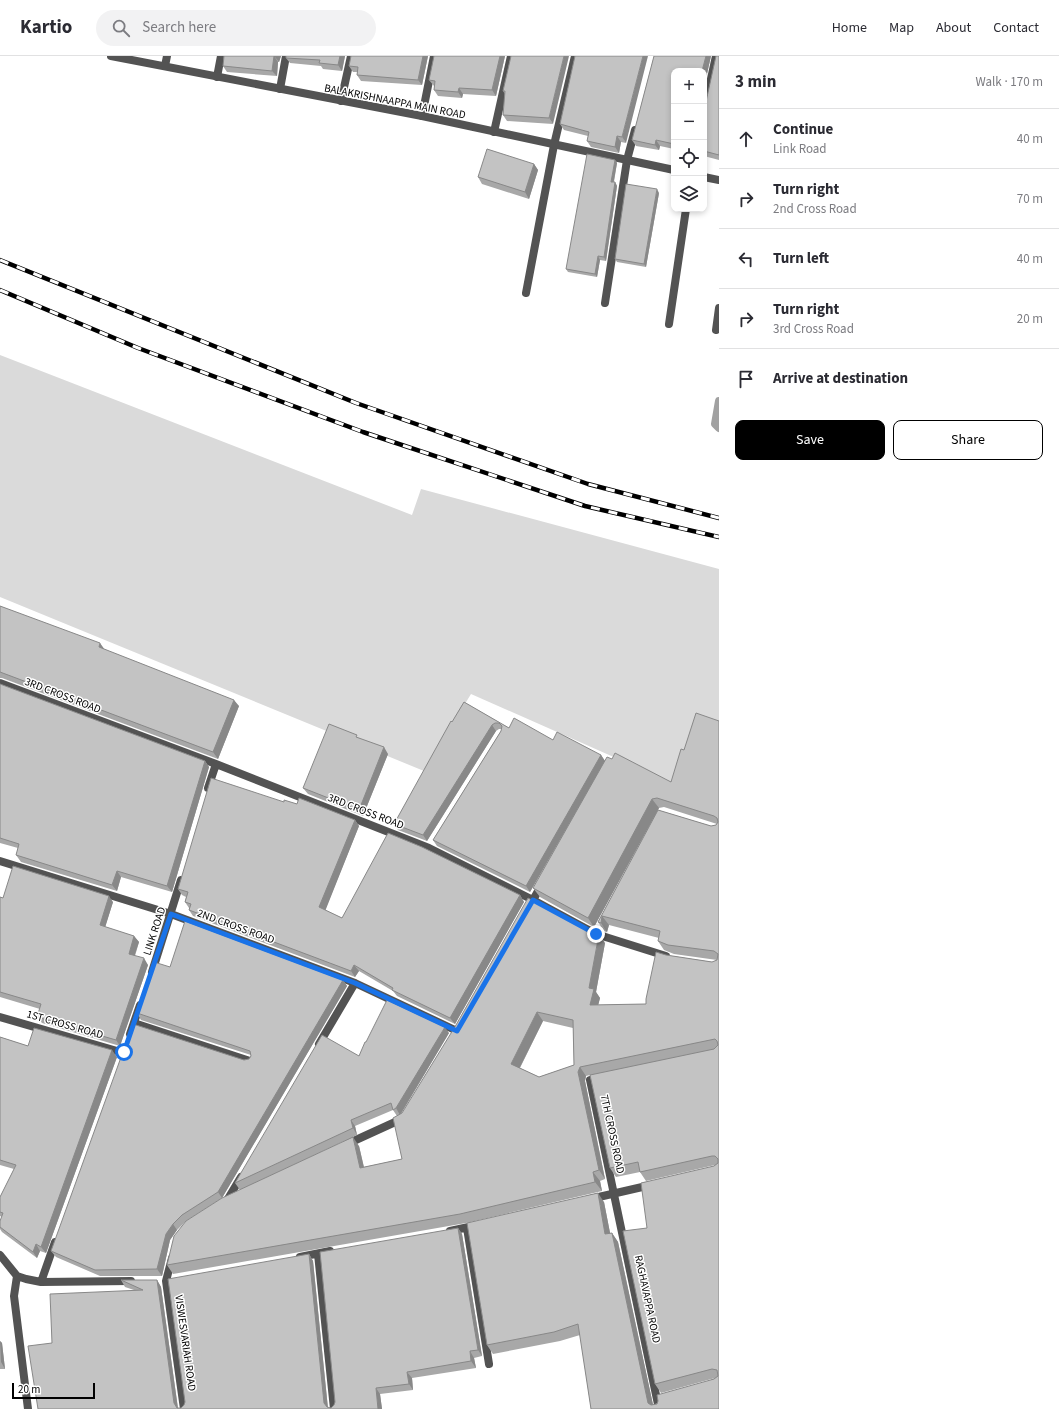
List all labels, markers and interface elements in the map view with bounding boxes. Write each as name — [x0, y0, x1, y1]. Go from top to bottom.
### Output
search box — [96, 10, 376, 46]
text: Kartio — [20, 14, 72, 41]
icon: search — [110, 17, 132, 39]
text: Search here — [142, 17, 216, 38]
text: Home — [832, 18, 867, 38]
text: Map — [889, 18, 914, 38]
text: About — [936, 18, 971, 38]
text: Contact — [993, 18, 1039, 38]
map controls — [671, 68, 707, 212]
button: + — [671, 68, 707, 104]
text: 3 min — [735, 70, 776, 94]
text: Walk · 170 m — [975, 73, 1043, 91]
street label: BALAKRISHNAAPPA MAIN ROAD — [323, 80, 467, 123]
button: − — [671, 104, 707, 140]
text: Continue — [773, 119, 833, 140]
icon: ahead — [735, 128, 757, 150]
text: 40 m — [1017, 130, 1043, 148]
button: locate — [671, 140, 707, 176]
text: Link Road — [773, 140, 827, 158]
button: layers — [671, 176, 707, 212]
text: Turn right — [773, 179, 839, 200]
icon: right — [735, 188, 757, 210]
text: 70 m — [1017, 190, 1043, 208]
text: 2nd Cross Road — [773, 200, 857, 218]
icon: left — [735, 248, 757, 270]
text: Turn left — [773, 248, 829, 269]
text: 40 m — [1017, 250, 1043, 268]
text: Turn right — [773, 299, 839, 320]
icon: right — [735, 308, 757, 330]
text: 20 m — [1017, 310, 1043, 328]
text: 3rd Cross Road — [773, 320, 854, 338]
icon: arrive — [735, 368, 757, 390]
text: Arrive at destination — [773, 368, 908, 389]
button: Save — [735, 420, 885, 460]
button: Share — [893, 420, 1043, 460]
street label: 3RD CROSS ROAD — [23, 674, 103, 717]
street label: 3RD CROSS ROAD — [326, 790, 406, 833]
street label: LINK ROAD — [140, 905, 169, 957]
street label: 2ND CROSS ROAD — [195, 906, 277, 948]
route end — [587, 925, 605, 943]
street label: 1ST CROSS ROAD — [25, 1006, 105, 1043]
route start — [115, 1043, 133, 1061]
street label: 7TH CROSS ROAD — [597, 1093, 628, 1175]
street label: RAGHAVAPPA ROAD — [631, 1254, 664, 1345]
street label: VISWESVARIAH ROAD — [171, 1294, 200, 1392]
scale bar — [12, 1381, 95, 1400]
text: 20 m — [18, 1382, 40, 1397]

